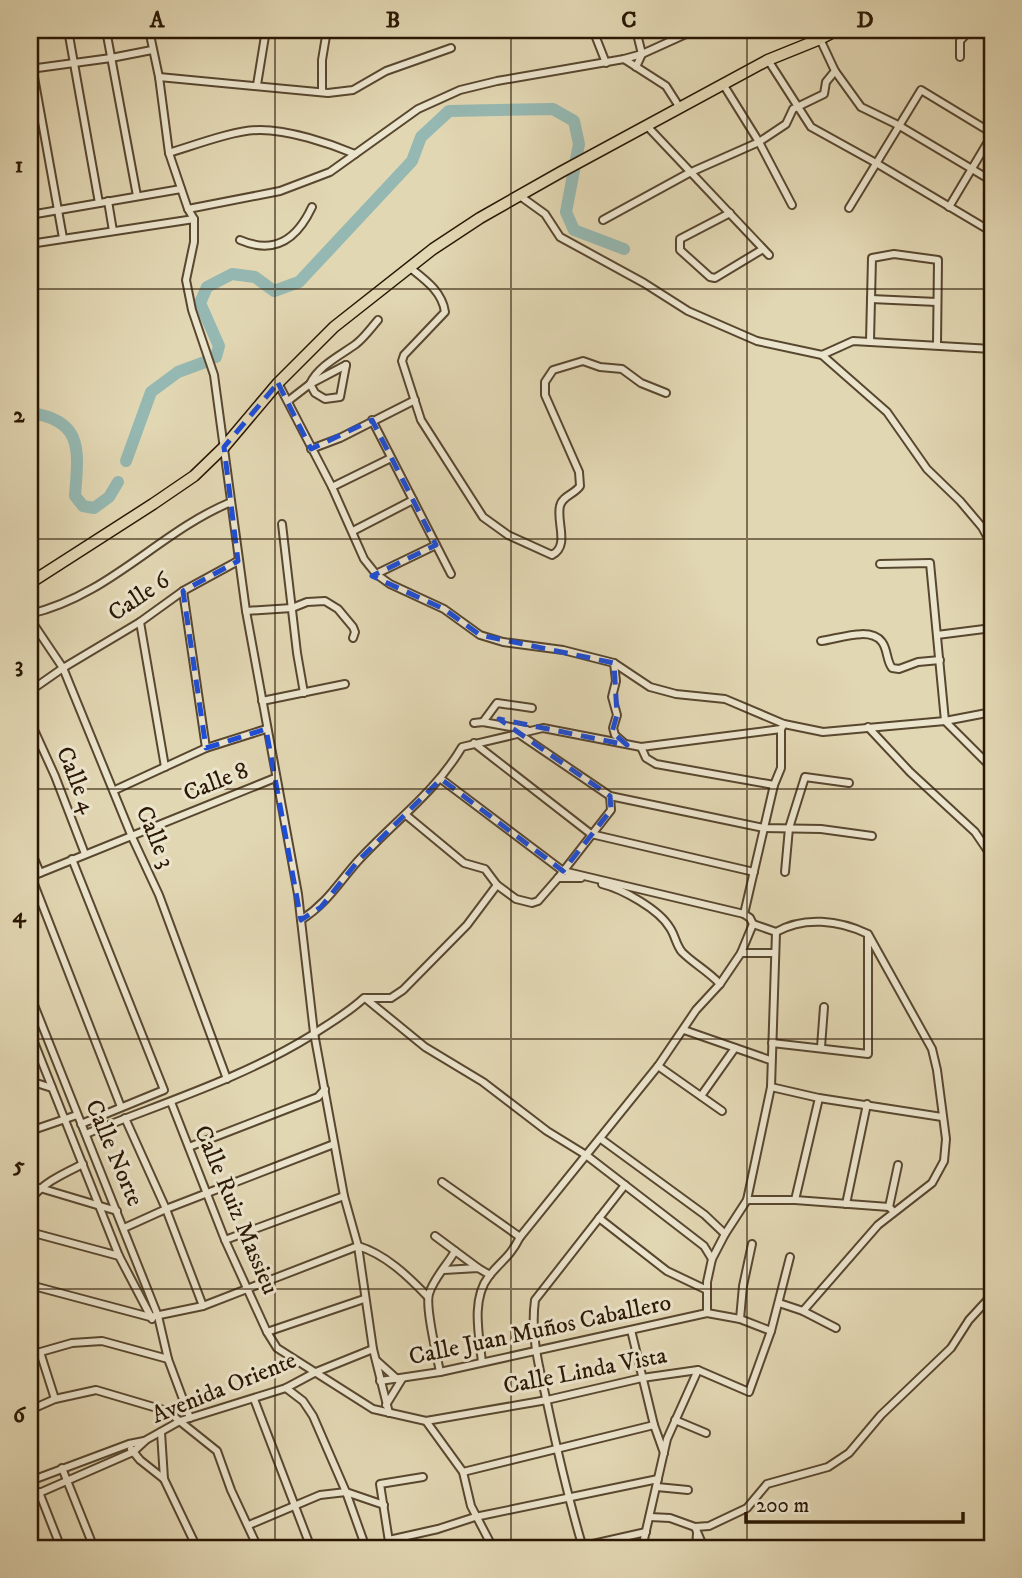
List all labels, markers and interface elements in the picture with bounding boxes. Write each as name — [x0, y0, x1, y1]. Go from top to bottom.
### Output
text: A — [149, 6, 166, 35]
text: B — [386, 6, 400, 35]
text: C — [621, 6, 637, 35]
text: D — [856, 6, 874, 35]
text: 1 — [15, 151, 23, 180]
text: 2 — [13, 401, 25, 430]
street label: Calle 6 — [102, 565, 177, 628]
text: 3 — [15, 651, 23, 680]
street label: Calle 4 — [49, 742, 103, 819]
street label: Calle 8 — [179, 755, 253, 809]
street label: Calle 3 — [129, 801, 181, 873]
text: 4 — [12, 901, 27, 930]
street label: Calle Norte — [78, 1095, 150, 1211]
street label: Calle Ruiz Massieu — [187, 1121, 285, 1299]
text: 5 — [12, 1151, 25, 1180]
street label: Calle Juan Muños Caballero — [406, 1288, 674, 1372]
street label: Calle Linda Vista — [501, 1340, 670, 1402]
street label: Avenida Oriente — [147, 1345, 301, 1431]
text: 6 — [13, 1401, 27, 1430]
scale bar — [746, 1480, 962, 1524]
text: 200 m — [756, 1493, 809, 1519]

